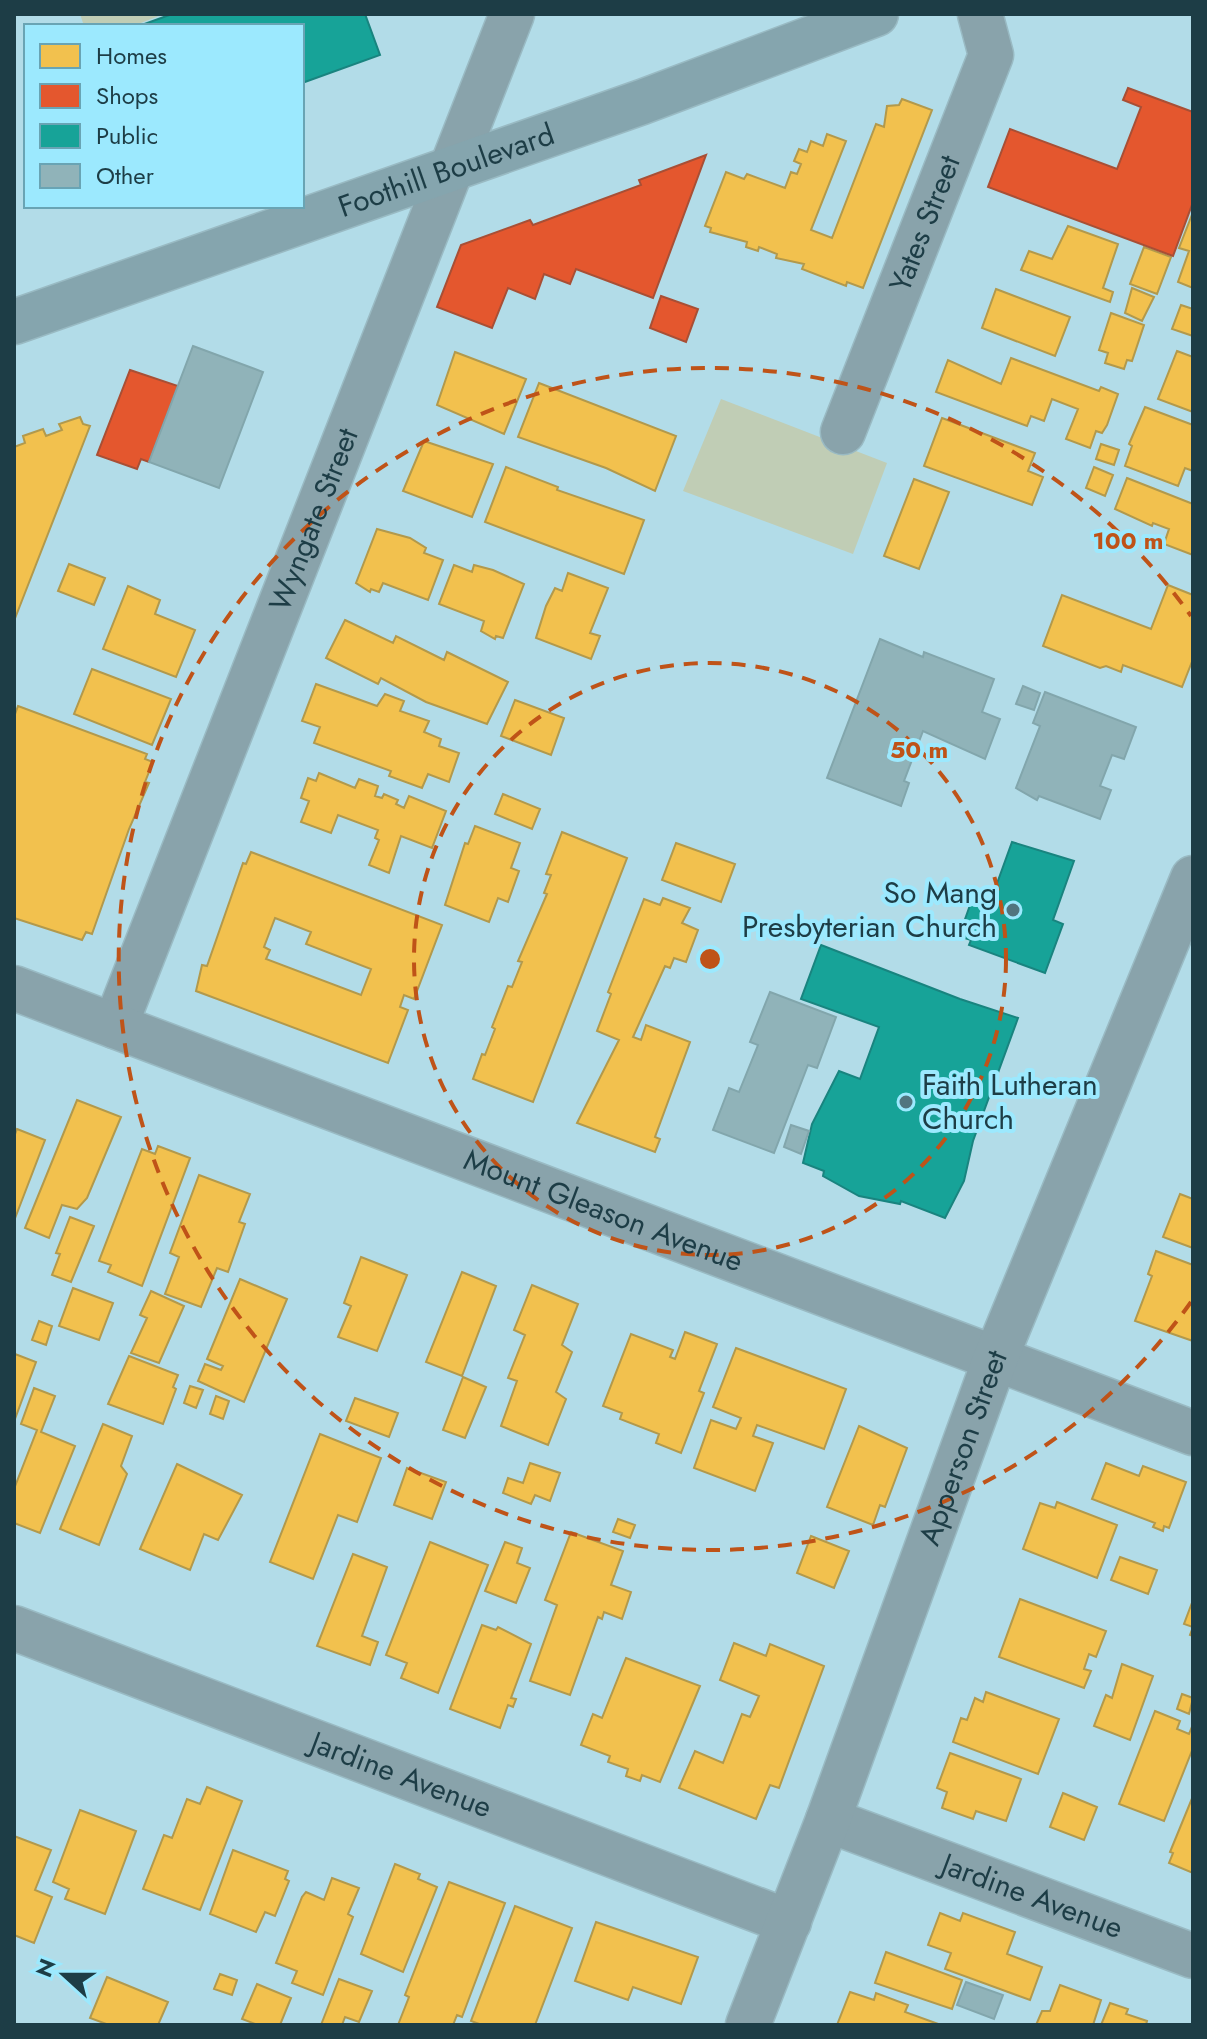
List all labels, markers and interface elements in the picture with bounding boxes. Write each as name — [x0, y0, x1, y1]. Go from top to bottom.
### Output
legend — [24, 24, 304, 208]
text: Homes — [96, 38, 167, 73]
text: Shops — [96, 78, 158, 113]
street label: Foothill Boulevard — [332, 112, 560, 228]
text: Public — [96, 118, 158, 153]
street label: Yates Street — [878, 148, 971, 298]
text: Other — [96, 158, 155, 193]
street label: Wyngate Street — [258, 421, 369, 617]
text: 100 m — [1093, 523, 1163, 558]
text: 50 m — [890, 732, 948, 767]
place label: So Mang Presbyterian Church — [742, 871, 997, 948]
marker: So Mang Presbyterian Church — [1004, 901, 1022, 919]
centre of rings — [696, 945, 724, 973]
place label: Faith Lutheran Church — [922, 1063, 1098, 1140]
marker: Faith Lutheran Church — [897, 1093, 915, 1111]
street label: Mount Gleason Avenue — [458, 1138, 749, 1282]
street label: Apperson Street — [907, 1343, 1018, 1551]
street label: Jardine Avenue — [301, 1719, 498, 1828]
street label: Jardine Avenue — [932, 1841, 1129, 1949]
north arrow — [24, 1935, 104, 2015]
text: N — [27, 1954, 63, 1982]

